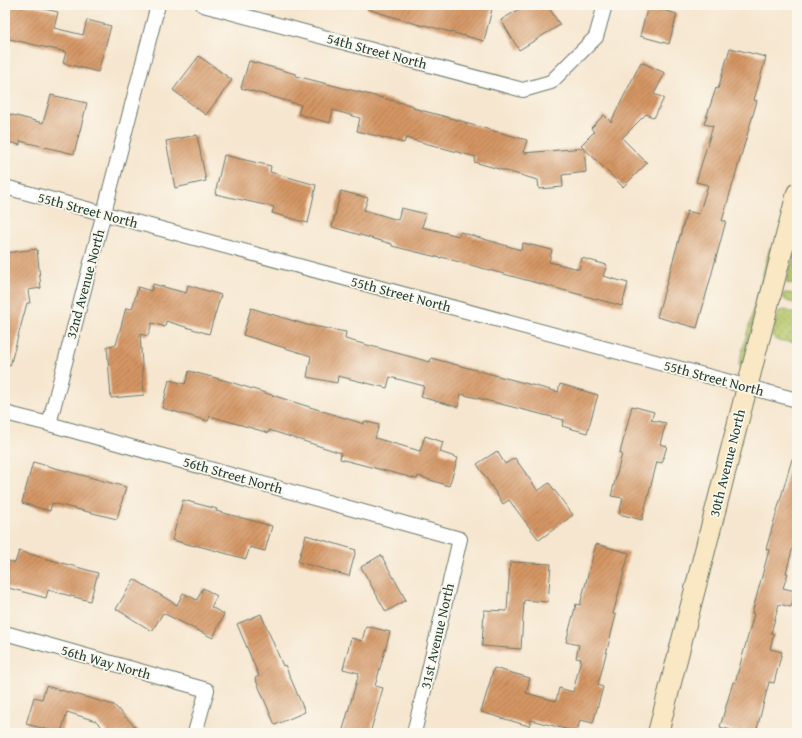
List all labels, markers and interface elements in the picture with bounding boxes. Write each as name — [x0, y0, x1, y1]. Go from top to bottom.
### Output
street label: 54th Street North — [325, 28, 429, 74]
street label: 55th Street North — [36, 187, 140, 233]
street label: 32nd Avenue North — [61, 227, 109, 341]
street label: 55th Street North — [349, 271, 453, 317]
street label: 55th Street North — [662, 355, 766, 401]
street label: 30th Avenue North — [704, 407, 750, 519]
street label: 56th Street North — [181, 451, 285, 499]
street label: 31st Avenue North — [415, 581, 459, 691]
street label: 56th Way North — [59, 640, 153, 684]

